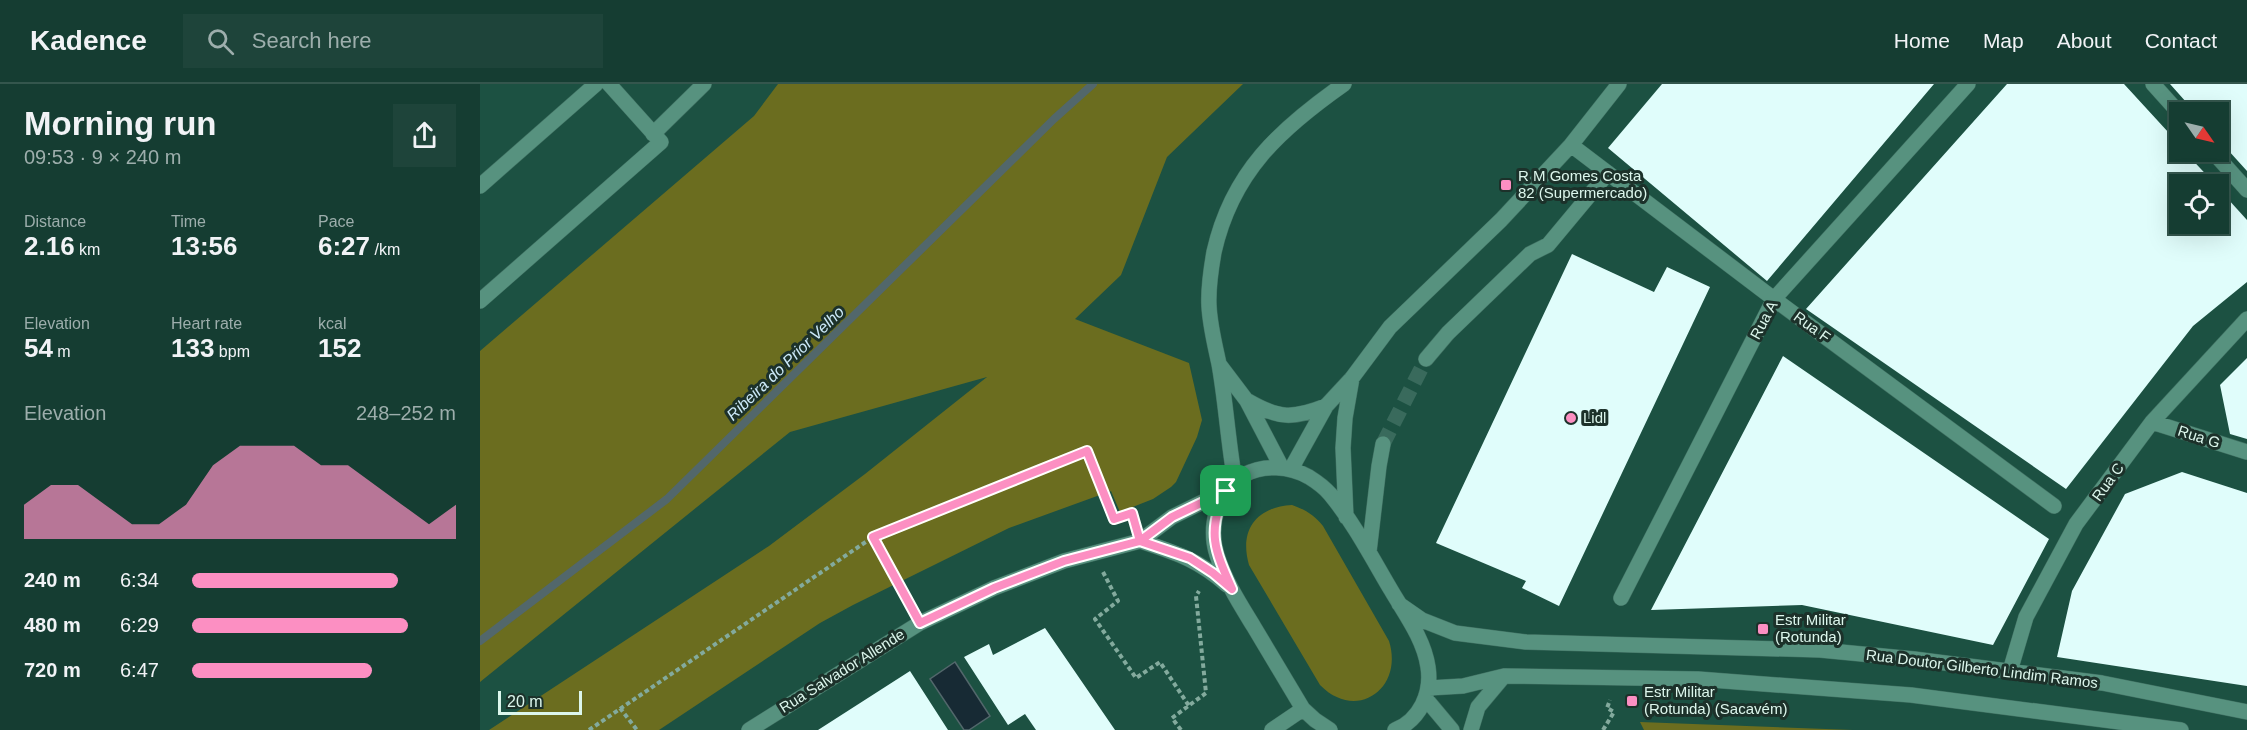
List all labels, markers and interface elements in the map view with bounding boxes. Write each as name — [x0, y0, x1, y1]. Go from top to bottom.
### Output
search box — [183, 14, 603, 68]
text: Kadence — [30, 25, 147, 56]
icon: search — [204, 25, 237, 58]
text: Search here — [252, 28, 372, 53]
text: Home — [1894, 29, 1950, 52]
text: Map — [1983, 29, 2024, 52]
text: About — [2057, 29, 2112, 52]
text: Contact — [2145, 29, 2217, 52]
north arrow — [2169, 102, 2229, 162]
map controls — [2169, 102, 2229, 234]
button: share — [393, 104, 456, 167]
text: Morning run — [24, 105, 216, 142]
text: 09:53 · 9 × 240 m — [24, 146, 181, 168]
place label: R M Gomes Costa 82 (Supermercado) — [1518, 167, 1647, 201]
button: locate — [2169, 174, 2229, 234]
marker: R M Gomes Costa 82 (Supermercado) — [1499, 178, 1513, 192]
text: Distance — [24, 213, 86, 230]
text: Time — [171, 213, 206, 230]
text: Pace — [318, 213, 354, 230]
text: 2.16 — [24, 231, 75, 261]
text: 13:56 — [171, 231, 238, 261]
text: 6:27 — [318, 231, 370, 261]
text: km — [75, 241, 100, 258]
text: /km — [370, 241, 400, 258]
street label: Rua A — [1746, 298, 1781, 342]
water label: Ribeira do Prior Velho — [723, 303, 847, 424]
street label: Rua F — [1791, 308, 1834, 345]
text: Elevation — [24, 315, 90, 332]
text: Heart rate — [171, 315, 242, 332]
text: kcal — [318, 315, 346, 332]
text: 54 — [24, 333, 53, 363]
text: 133 — [171, 333, 214, 363]
text: 152 — [318, 333, 361, 363]
text: m — [53, 343, 71, 360]
text: bpm — [214, 343, 250, 360]
text: Elevation — [24, 402, 106, 424]
text: 248–252 m — [356, 402, 456, 424]
place label: Lidl — [1583, 409, 1606, 426]
marker: Lidl — [1564, 411, 1578, 425]
street label: Rua G — [2176, 422, 2222, 451]
street label: Rua C — [2088, 459, 2127, 504]
pin — [1200, 465, 1251, 516]
icon: arrive — [1209, 474, 1242, 507]
text: 240 m — [24, 569, 81, 591]
text: 6:34 — [120, 569, 159, 591]
place label: Estr Militar (Rotunda) — [1775, 611, 1846, 645]
text: 480 m — [24, 614, 81, 636]
text: 6:29 — [120, 614, 159, 636]
marker: Estr Militar (Rotunda) — [1756, 622, 1770, 636]
street label: Rua Salvador Allende — [776, 625, 907, 716]
street label: Rua Doutor Gilberto Lindim Ramos — [1865, 646, 2099, 691]
text: 720 m — [24, 659, 81, 681]
text: 6:47 — [120, 659, 159, 681]
place label: Estr Militar (Rotunda) (Sacavém) — [1644, 683, 1787, 717]
scale bar — [498, 688, 582, 716]
text: 20 m — [507, 693, 543, 710]
marker: Estr Militar (Rotunda) (Sacavém) — [1625, 694, 1639, 708]

